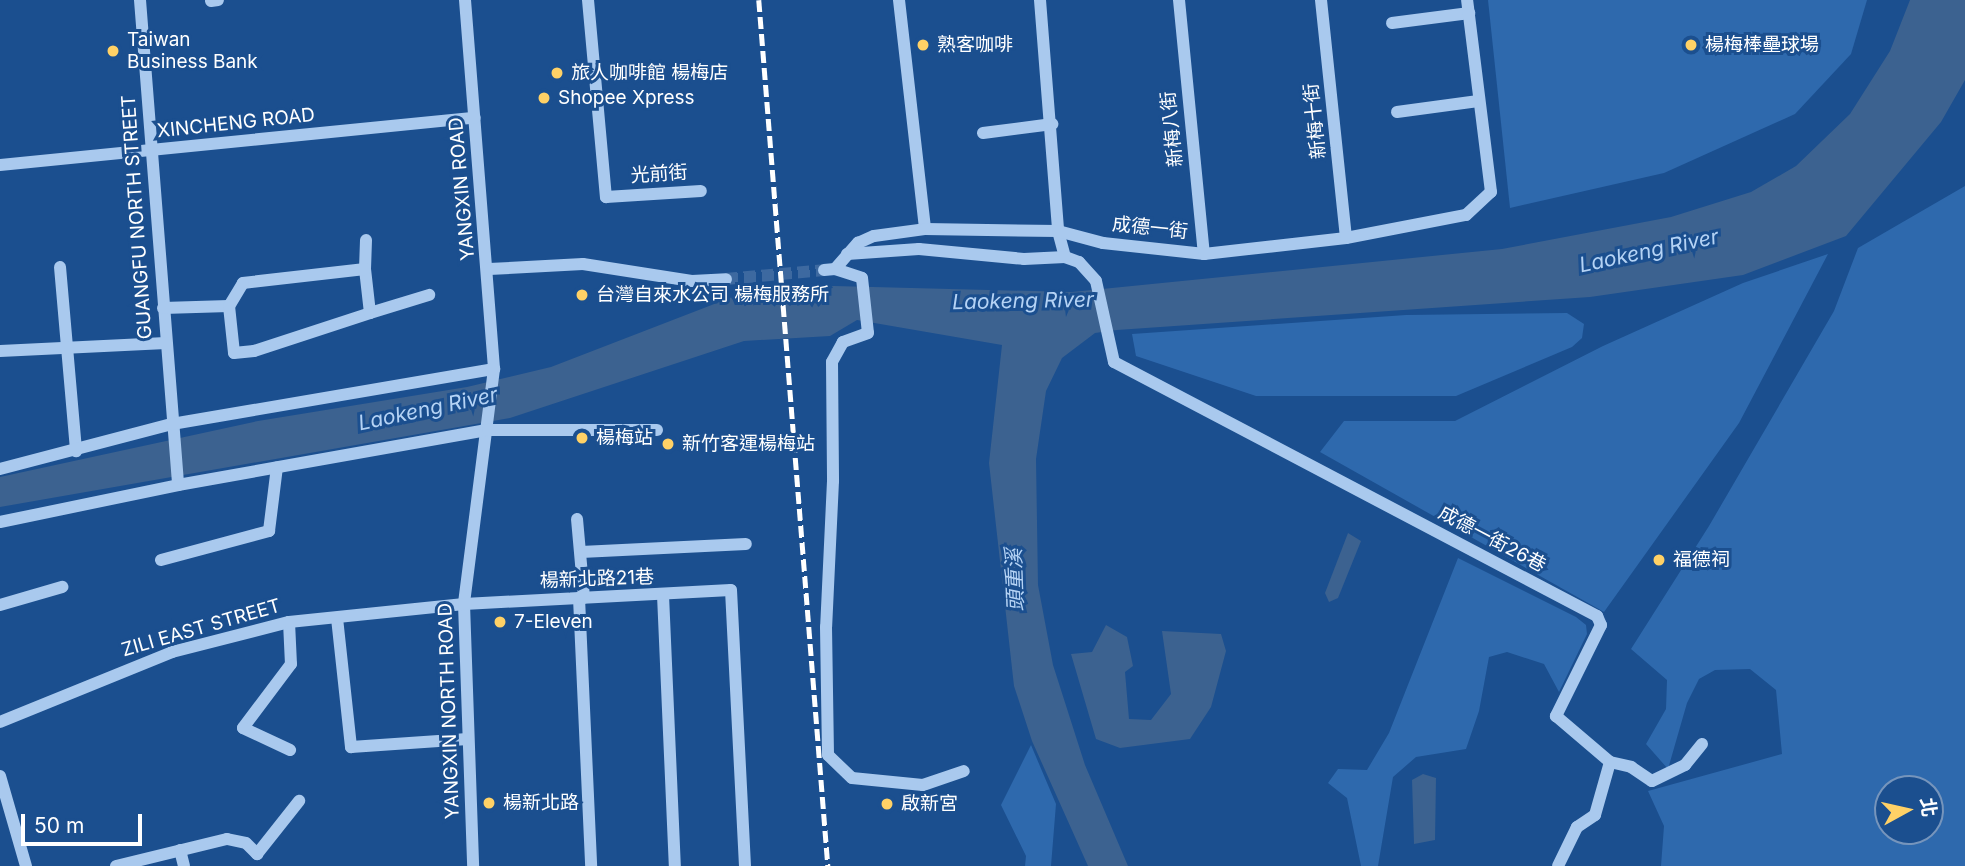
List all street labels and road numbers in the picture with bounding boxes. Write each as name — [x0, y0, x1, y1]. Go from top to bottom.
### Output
street label: 新梅十街 — [1300, 82, 1330, 160]
street label: 新梅八街 — [1157, 90, 1187, 168]
street label: GUANGFU NORTH STREET — [117, 94, 157, 340]
street label: XINCHENG ROAD — [156, 103, 316, 143]
street label: YANGXIN ROAD — [444, 116, 480, 262]
street label: 光前街 — [630, 161, 688, 187]
street label: 成德一街 — [1111, 213, 1189, 243]
street label: 成德一街26巷 — [1434, 501, 1550, 577]
street label: 楊新北路21巷 — [539, 566, 655, 592]
street label: ZILI EAST STREET — [119, 594, 283, 662]
street label: YANGXIN NORTH ROAD — [434, 602, 464, 820]

